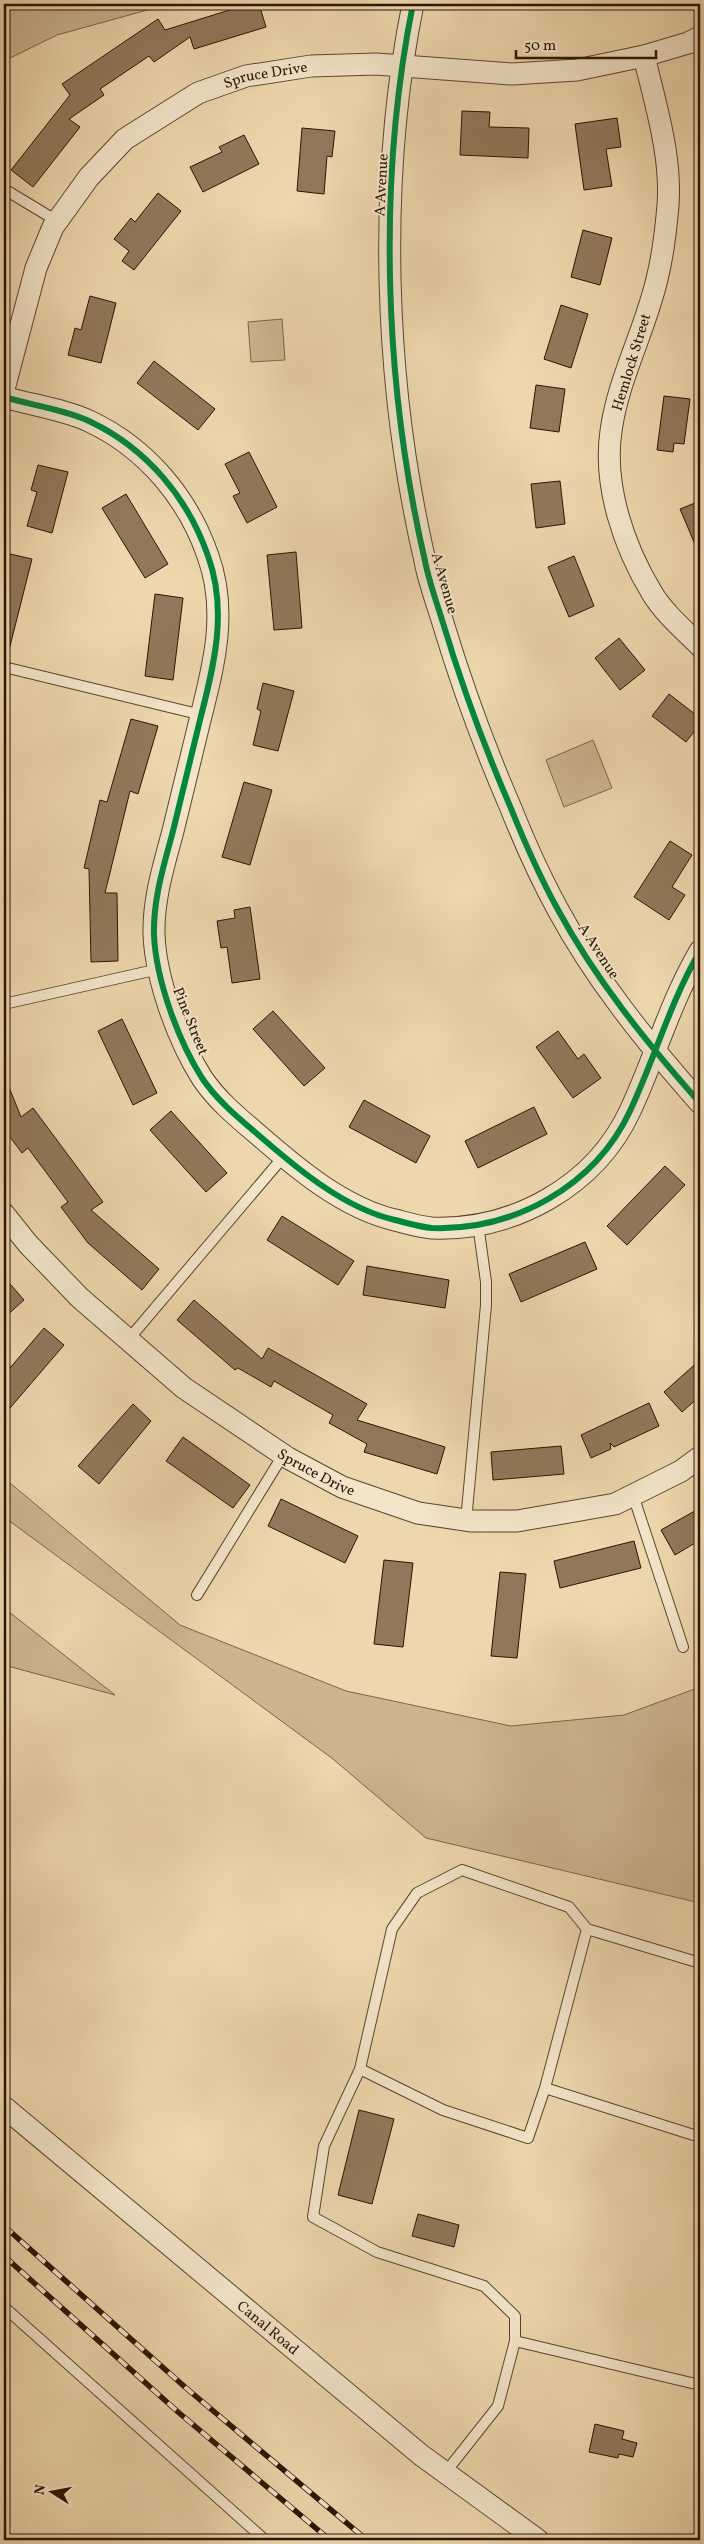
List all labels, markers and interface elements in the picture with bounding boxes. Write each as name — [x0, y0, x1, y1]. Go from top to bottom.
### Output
scale bar — [516, 28, 656, 60]
text: 50 m — [524, 36, 556, 57]
street label: Spruce Drive — [221, 58, 309, 95]
street label: A Avenue — [370, 153, 395, 217]
street label: Hemlock Street — [608, 311, 657, 414]
street label: A Avenue — [425, 550, 462, 616]
street label: A Avenue — [572, 920, 624, 984]
street label: Pine Street — [166, 984, 213, 1059]
street label: Spruce Drive — [272, 1444, 357, 1503]
street label: Canal Road — [232, 2296, 303, 2361]
north arrow — [28, 2466, 78, 2516]
text: N — [30, 2483, 51, 2497]

